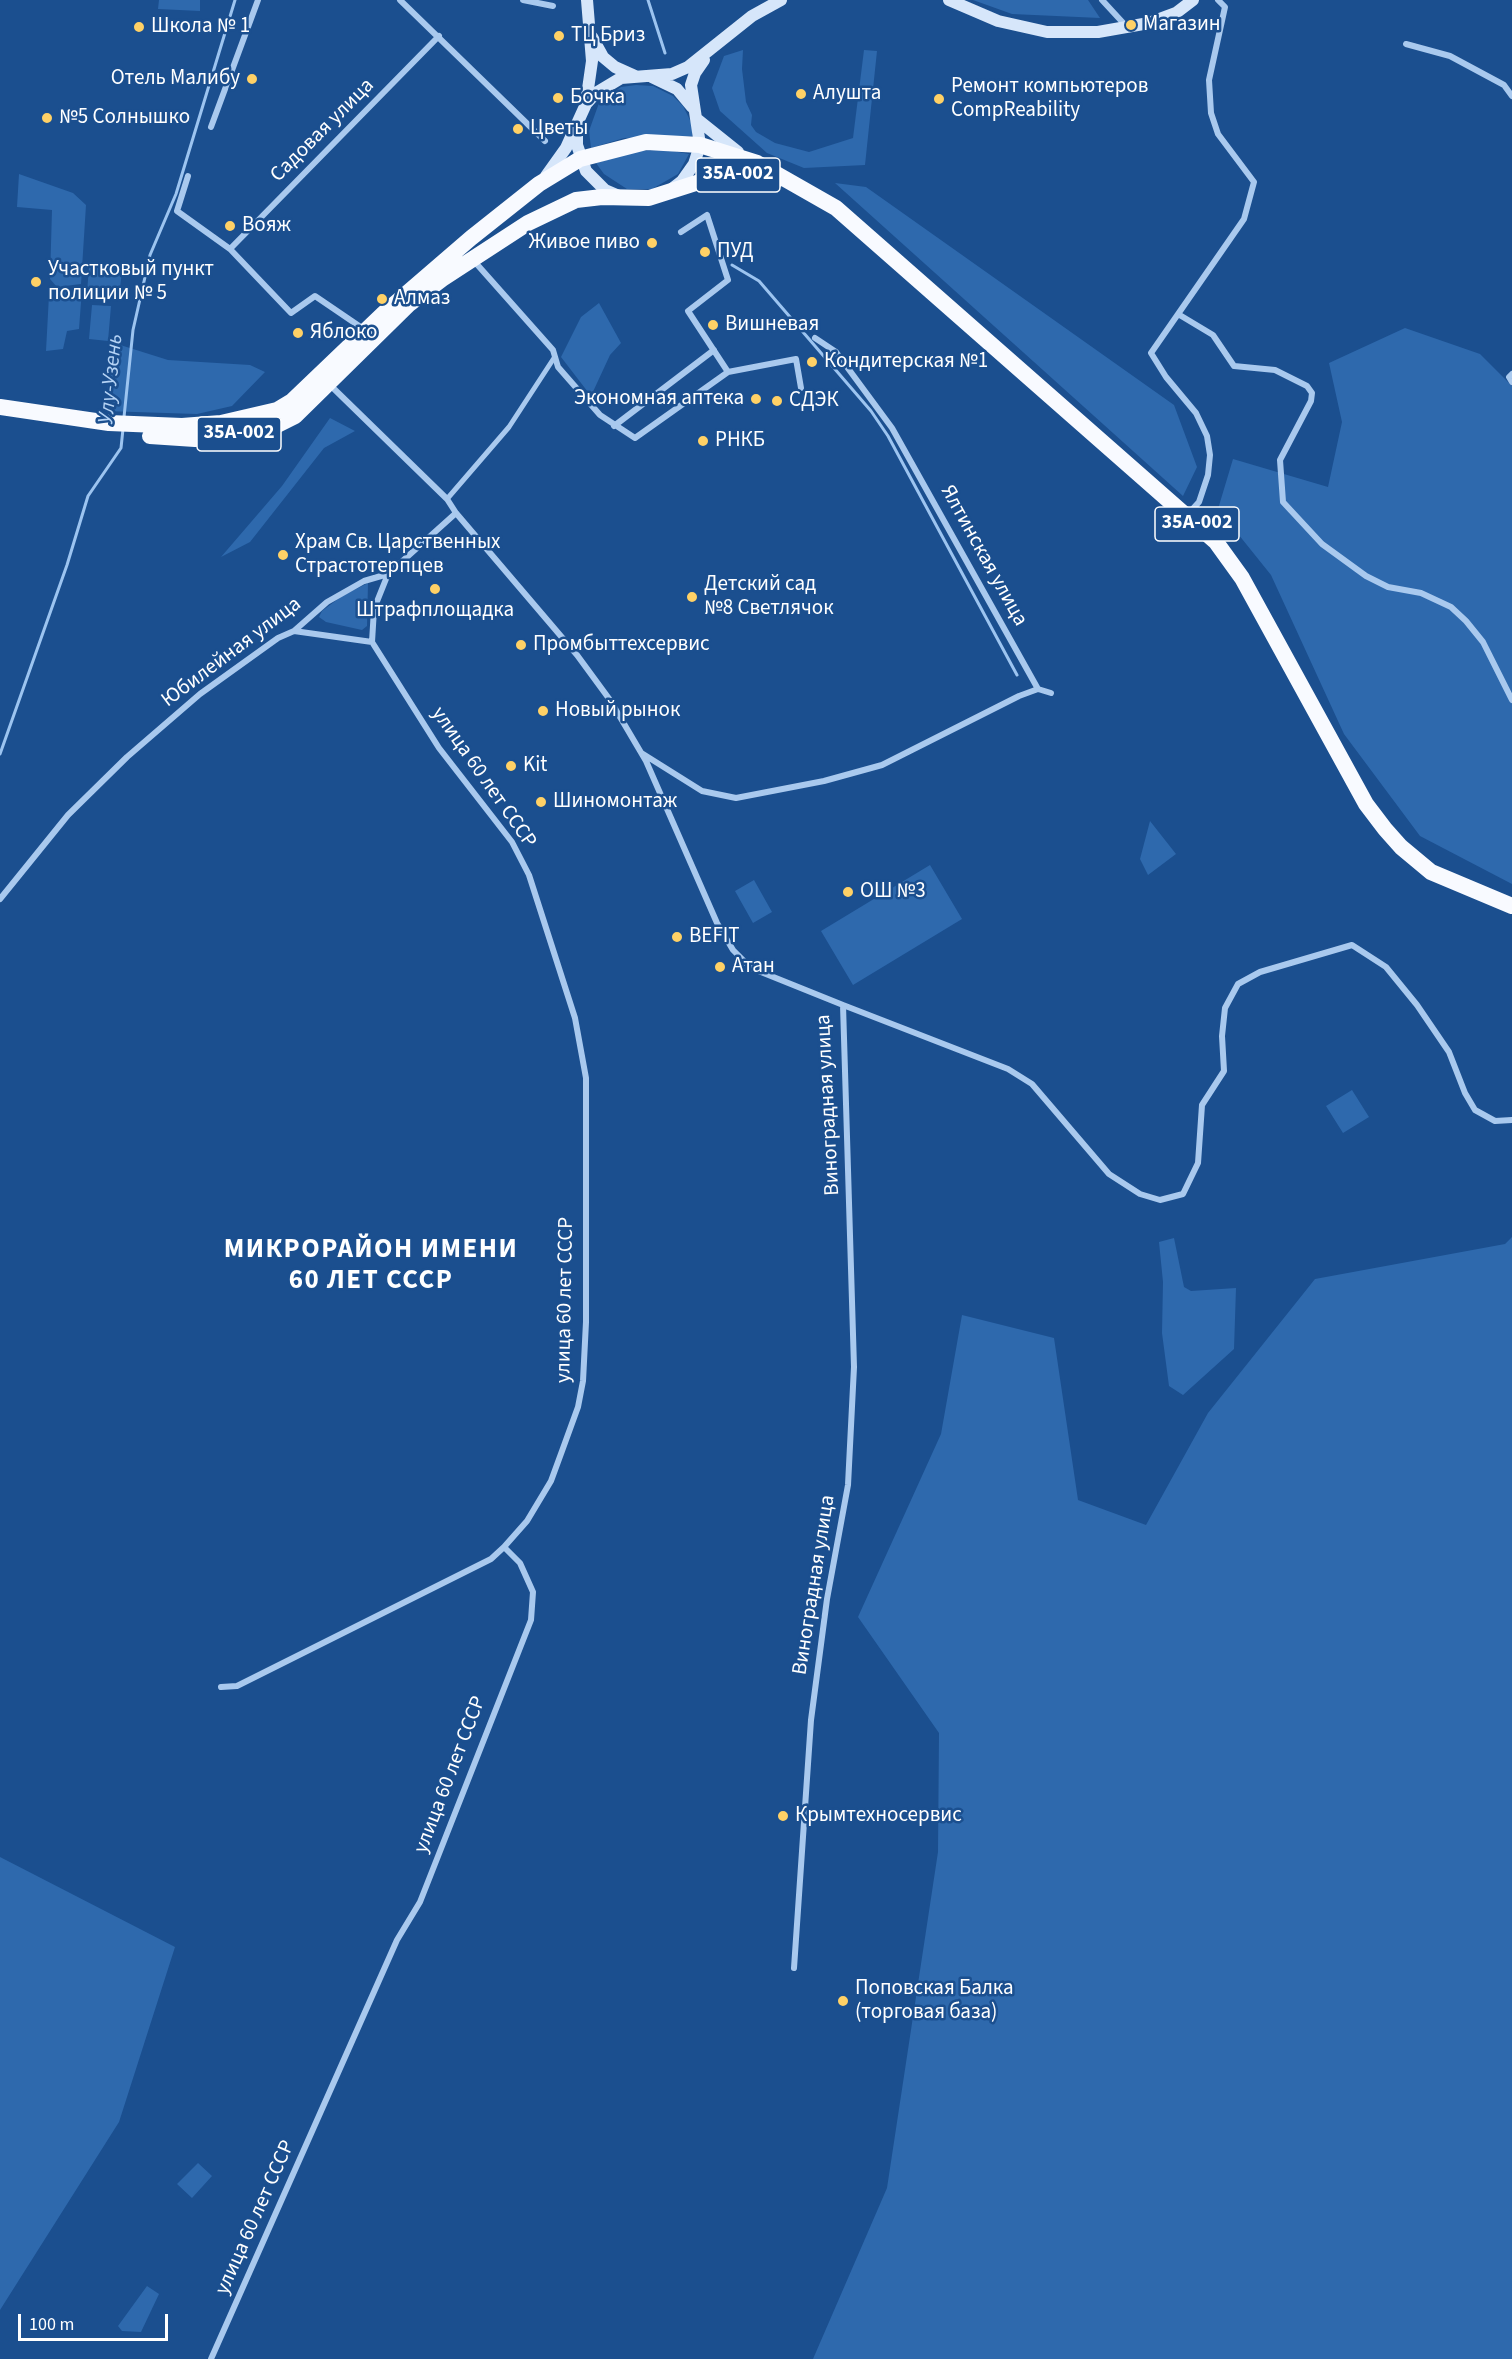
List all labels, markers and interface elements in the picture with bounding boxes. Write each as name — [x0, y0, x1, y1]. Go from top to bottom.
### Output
place label: Магазин — [1143, 12, 1221, 38]
place label: Школа № 1 — [151, 14, 250, 40]
marker: Магазин — [1124, 18, 1138, 32]
marker: Школа № 1 — [132, 20, 146, 34]
place label: ТЦ Бриз — [571, 23, 645, 49]
marker: ТЦ Бриз — [552, 29, 566, 43]
place label: Отель Малибу — [111, 66, 240, 92]
marker: Отель Малибу — [245, 72, 259, 86]
street label: Садовая улица — [266, 74, 380, 188]
place label: Ремонт компьютеров CompReability — [951, 74, 1148, 124]
place label: Алушта — [813, 81, 881, 107]
place label: Бочка — [570, 85, 625, 111]
marker: Алушта — [794, 87, 808, 101]
marker: Бочка — [551, 91, 565, 105]
marker: Ремонт компьютеров CompReability — [932, 92, 946, 106]
place label: №5 Солнышко — [59, 105, 190, 131]
marker: №5 Солнышко — [40, 111, 54, 125]
place label: Цветы — [530, 116, 588, 142]
marker: Цветы — [511, 122, 525, 136]
road number: 35А-002 — [696, 158, 780, 192]
place label: Вояж — [242, 213, 291, 239]
marker: Вояж — [223, 219, 237, 233]
place label: Живое пиво — [529, 230, 640, 256]
marker: Живое пиво — [645, 236, 659, 250]
place label: ПУД — [717, 239, 753, 265]
marker: ПУД — [698, 245, 712, 259]
place label: Участковый пункт полиции № 5 — [48, 257, 214, 307]
marker: Участковый пункт полиции № 5 — [29, 275, 43, 289]
place label: Алмаз — [394, 286, 450, 312]
marker: Алмаз — [375, 292, 389, 306]
place label: Вишневая — [725, 312, 819, 338]
marker: Вишневая — [706, 318, 720, 332]
place label: Яблоко — [310, 320, 377, 346]
marker: Яблоко — [291, 326, 305, 340]
water label: Улу-Узень — [94, 333, 130, 425]
place label: Кондитерская №1 — [824, 349, 988, 375]
marker: Кондитерская №1 — [805, 355, 819, 369]
place label: Экономная аптека — [574, 386, 744, 412]
place label: СДЭК — [789, 388, 839, 414]
marker: Экономная аптека — [749, 392, 763, 406]
marker: СДЭК — [770, 394, 784, 408]
road number: 35А-002 — [197, 417, 281, 451]
place label: РНКБ — [715, 428, 765, 454]
marker: РНКБ — [696, 434, 710, 448]
street label: Ялтинская улица — [934, 481, 1032, 631]
road number: 35А-002 — [1155, 507, 1239, 541]
place label: Храм Св. Царственных Страстотерпцев — [295, 530, 500, 580]
marker: Храм Св. Царственных Страстотерпцев — [276, 548, 290, 562]
place label: Детский сад №8 Светлячок — [704, 572, 834, 622]
marker: Штрафплощадка — [428, 582, 442, 596]
marker: Детский сад №8 Светлячок — [685, 590, 699, 604]
street label: Юбилейная улица — [157, 592, 307, 714]
place label: Штрафплощадка — [356, 598, 514, 624]
place label: Промбыттехсервис — [533, 632, 710, 658]
marker: Промбыттехсервис — [514, 638, 528, 652]
place label: Новый рынок — [555, 698, 680, 724]
street label: улица 60 лет СССР — [425, 703, 541, 853]
marker: Новый рынок — [536, 704, 550, 718]
place label: Kit — [523, 753, 547, 779]
marker: Kit — [504, 759, 518, 773]
place label: Шиномонтаж — [553, 789, 677, 815]
marker: Шиномонтаж — [534, 795, 548, 809]
place label: ОШ №3 — [860, 879, 926, 905]
marker: ОШ №3 — [841, 885, 855, 899]
place label: BEFIT — [689, 924, 740, 950]
marker: BEFIT — [670, 930, 684, 944]
place label: Атан — [732, 954, 775, 980]
marker: Атан — [713, 960, 727, 974]
street label: Виноградная улица — [812, 1014, 846, 1196]
street label: улица 60 лет СССР — [552, 1217, 580, 1383]
district label: МИКРОРАЙОН ИМЕНИ 60 ЛЕТ СССР — [224, 1235, 518, 1298]
street label: Виноградная улица — [788, 1493, 842, 1677]
street label: улица 60 лет СССР — [409, 1693, 493, 1857]
place label: Крымтехносервис — [795, 1803, 962, 1829]
marker: Крымтехносервис — [776, 1809, 790, 1823]
place label: Поповская Балка (торговая база) — [855, 1976, 1014, 2026]
marker: Поповская Балка (торговая база) — [836, 1994, 850, 2008]
street label: улица 60 лет СССР — [211, 2137, 301, 2299]
scale bar — [21, 2302, 171, 2340]
text: 100 m — [29, 2312, 74, 2337]

